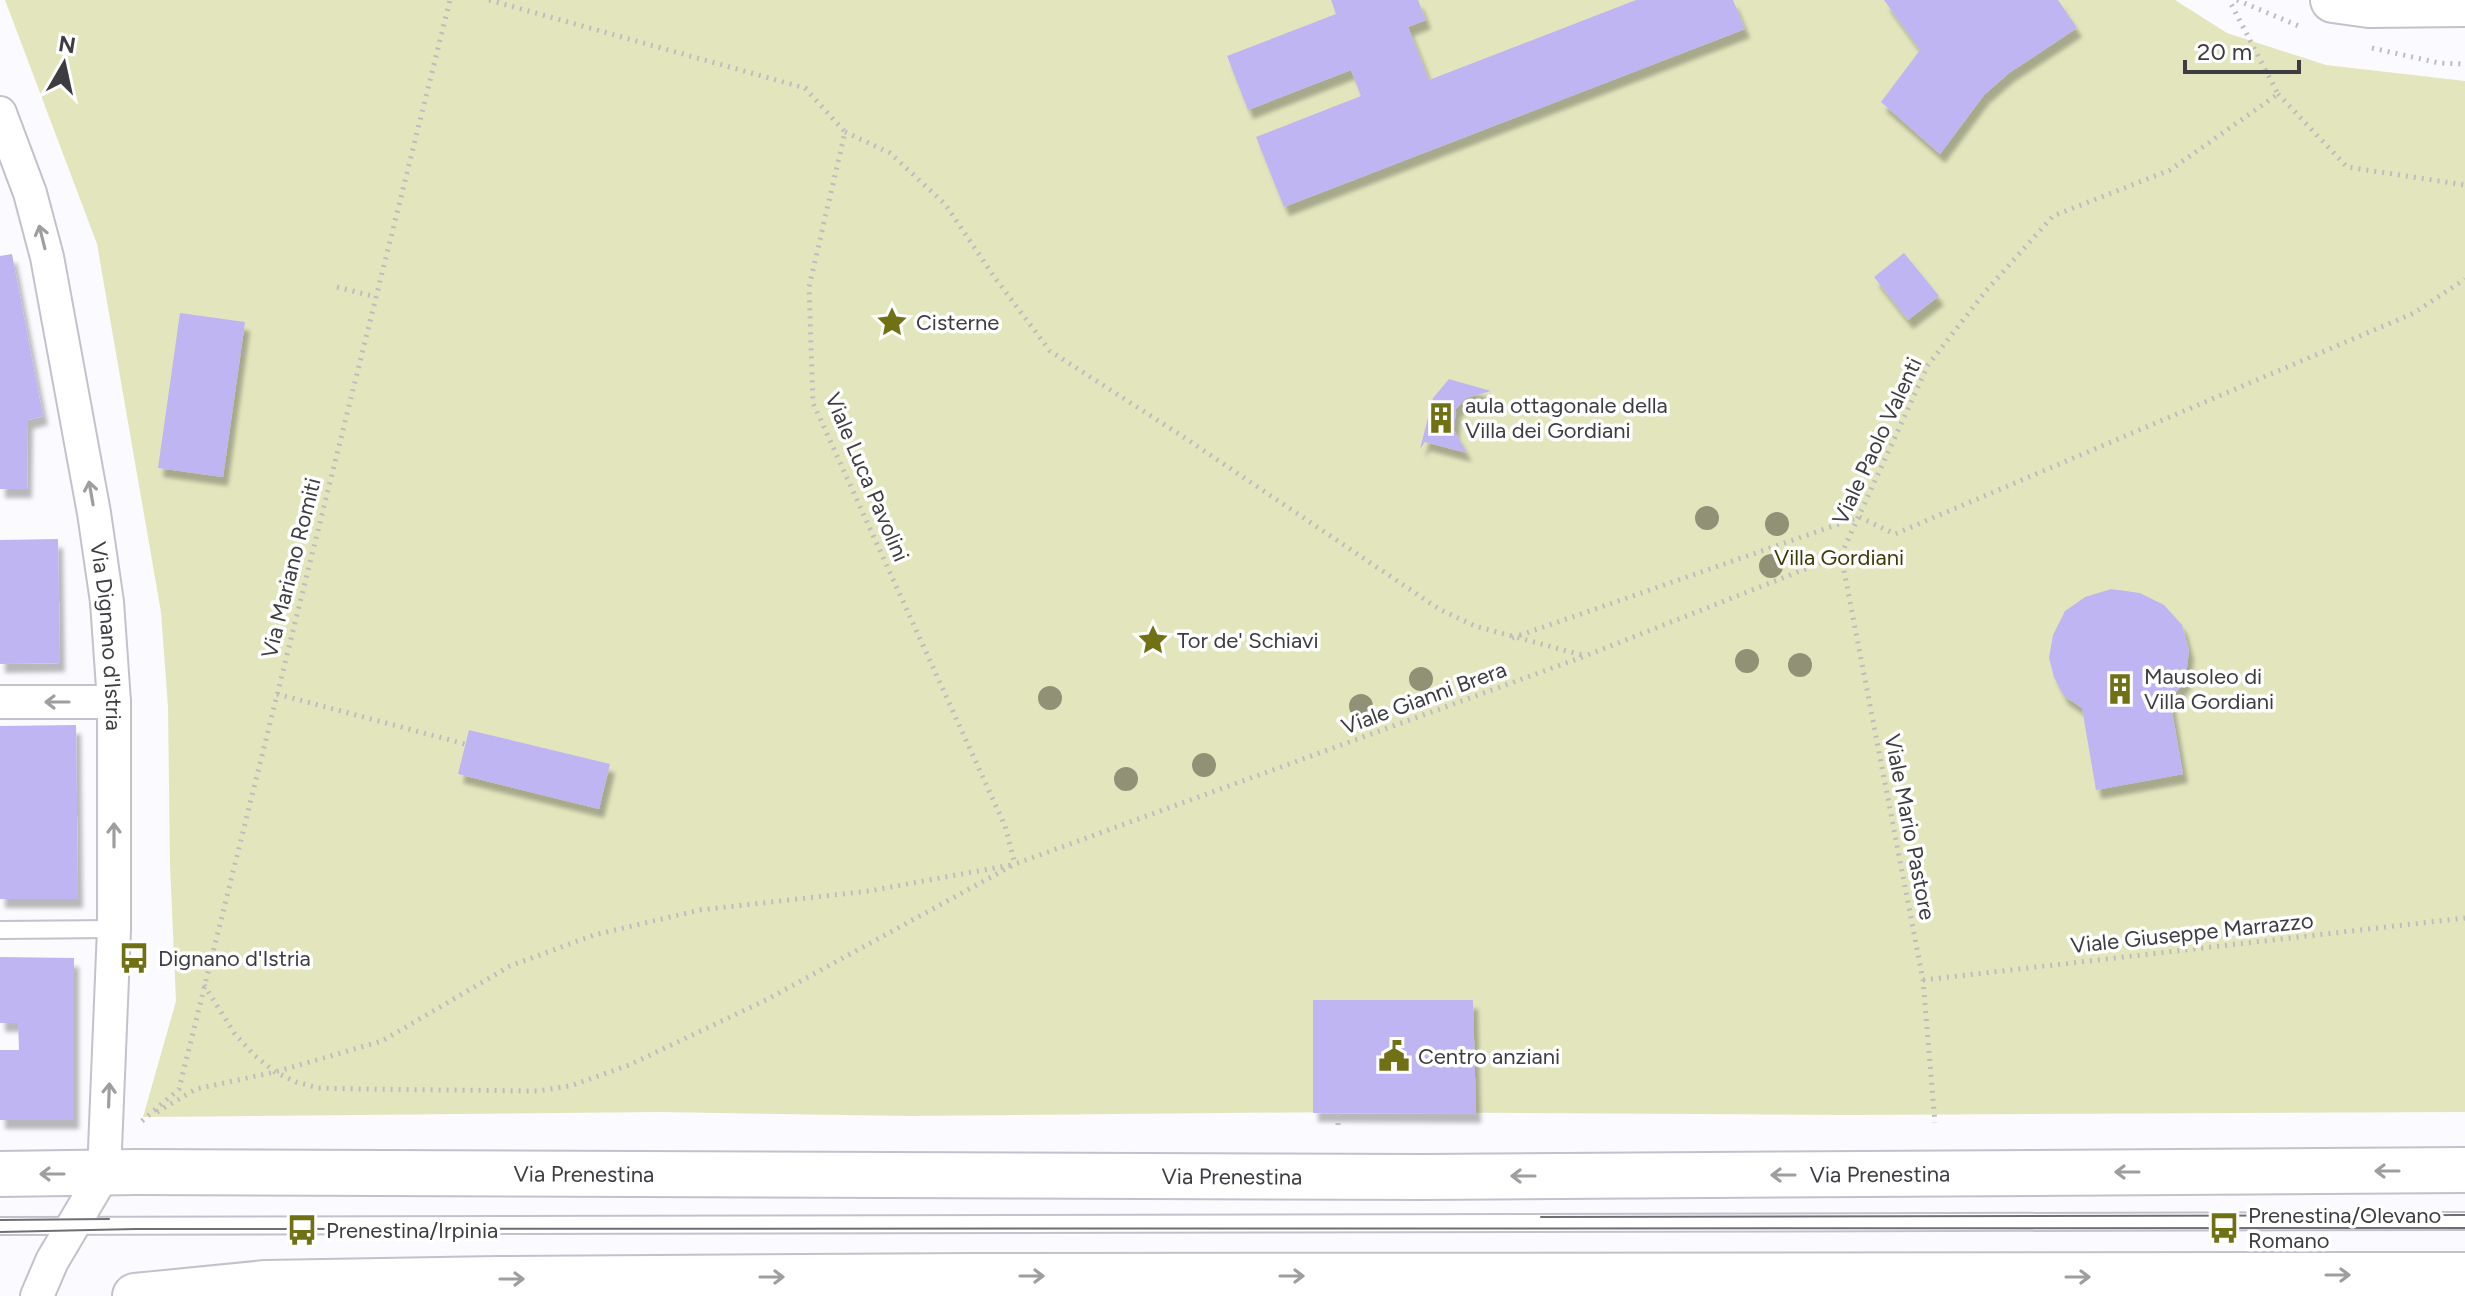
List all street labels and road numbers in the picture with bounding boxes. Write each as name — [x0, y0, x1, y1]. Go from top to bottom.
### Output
street label: Viale Paolo Valenti — [1826, 353, 1928, 529]
street label: Viale Luca Pavolini — [819, 388, 915, 566]
street label: Via Mariano Romiti — [256, 475, 326, 661]
street label: Via Dignano d'Istria — [85, 540, 128, 731]
street label: Viale Gianni Brera — [1338, 656, 1510, 740]
street label: Viale Mario Pastore — [1879, 732, 1941, 922]
street label: Viale Giuseppe Marrazzo — [2069, 907, 2315, 959]
street label: Via Prenestina — [514, 1160, 654, 1188]
street label: Via Prenestina — [1810, 1160, 1950, 1188]
street label: Via Prenestina — [1162, 1162, 1302, 1190]

